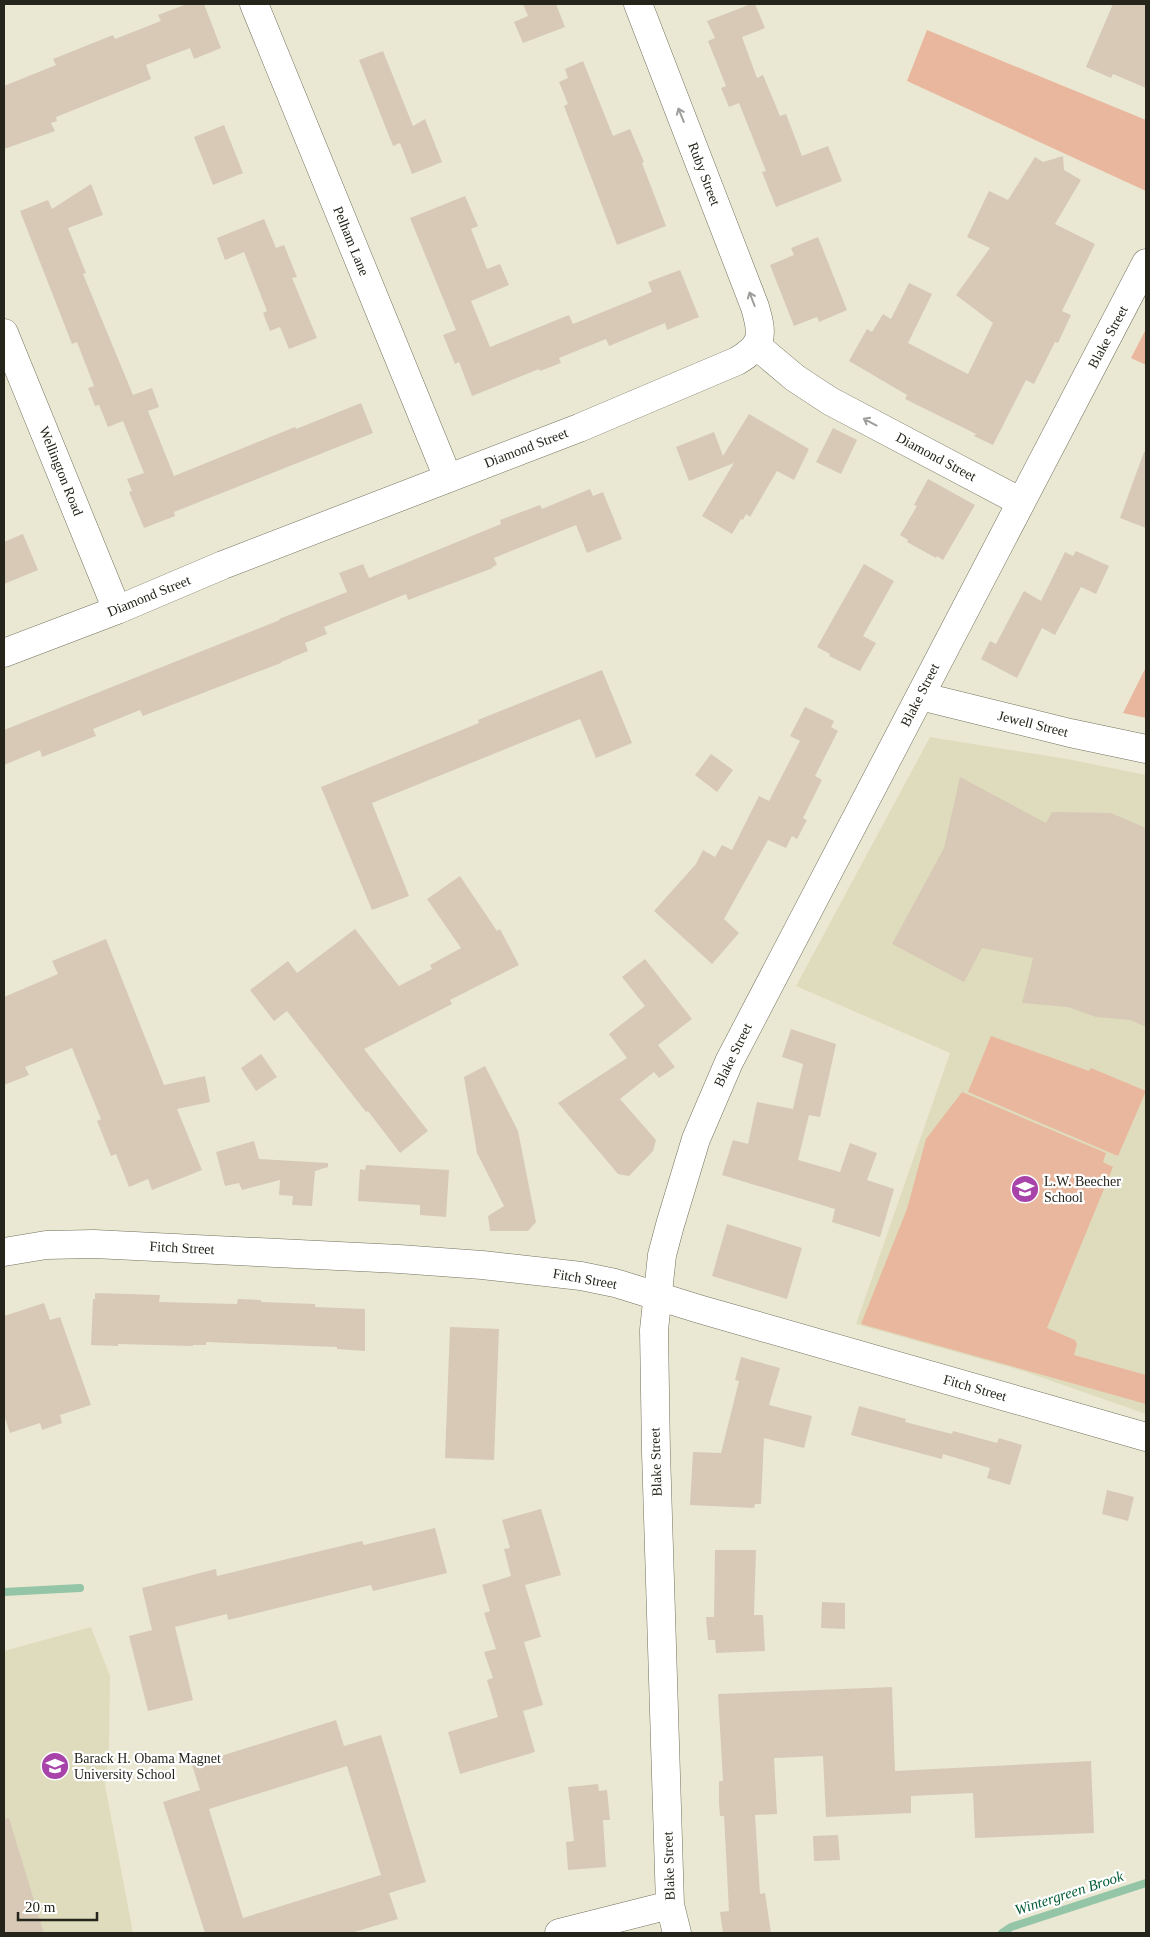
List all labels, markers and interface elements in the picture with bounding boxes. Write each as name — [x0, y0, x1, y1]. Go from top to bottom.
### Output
one-way arrow — [676, 108, 686, 123]
street label: Ruby Street — [685, 140, 723, 208]
street label: Pelham Lane — [330, 204, 372, 278]
one-way arrow — [747, 292, 756, 307]
street label: Blake Street — [1085, 303, 1131, 371]
one-way arrow — [862, 417, 877, 427]
street label: Wellington Road — [36, 424, 86, 518]
street label: Diamond Street — [482, 425, 570, 471]
street label: Diamond Street — [894, 430, 979, 484]
street label: Diamond Street — [105, 572, 193, 619]
street label: Blake Street — [898, 661, 942, 729]
street label: Jewell Street — [996, 708, 1070, 740]
street label: Blake Street — [711, 1021, 755, 1089]
school or university icon: L.W. Beecher School — [1010, 1174, 1040, 1204]
place label: L.W. Beecher School — [1044, 1174, 1121, 1205]
street label: Fitch Street — [149, 1239, 215, 1257]
street label: Fitch Street — [552, 1266, 618, 1292]
street label: Fitch Street — [942, 1372, 1008, 1404]
street label: Blake Street — [647, 1427, 665, 1497]
school or university icon: Barack H. Obama Magnet University School — [40, 1751, 70, 1781]
place label: Barack H. Obama Magnet University School — [74, 1751, 221, 1782]
street label: Blake Street — [660, 1831, 678, 1901]
water label: Wintergreen Brook — [1013, 1868, 1125, 1918]
scale bar — [18, 1890, 96, 1922]
text: 20 m — [25, 1899, 56, 1915]

